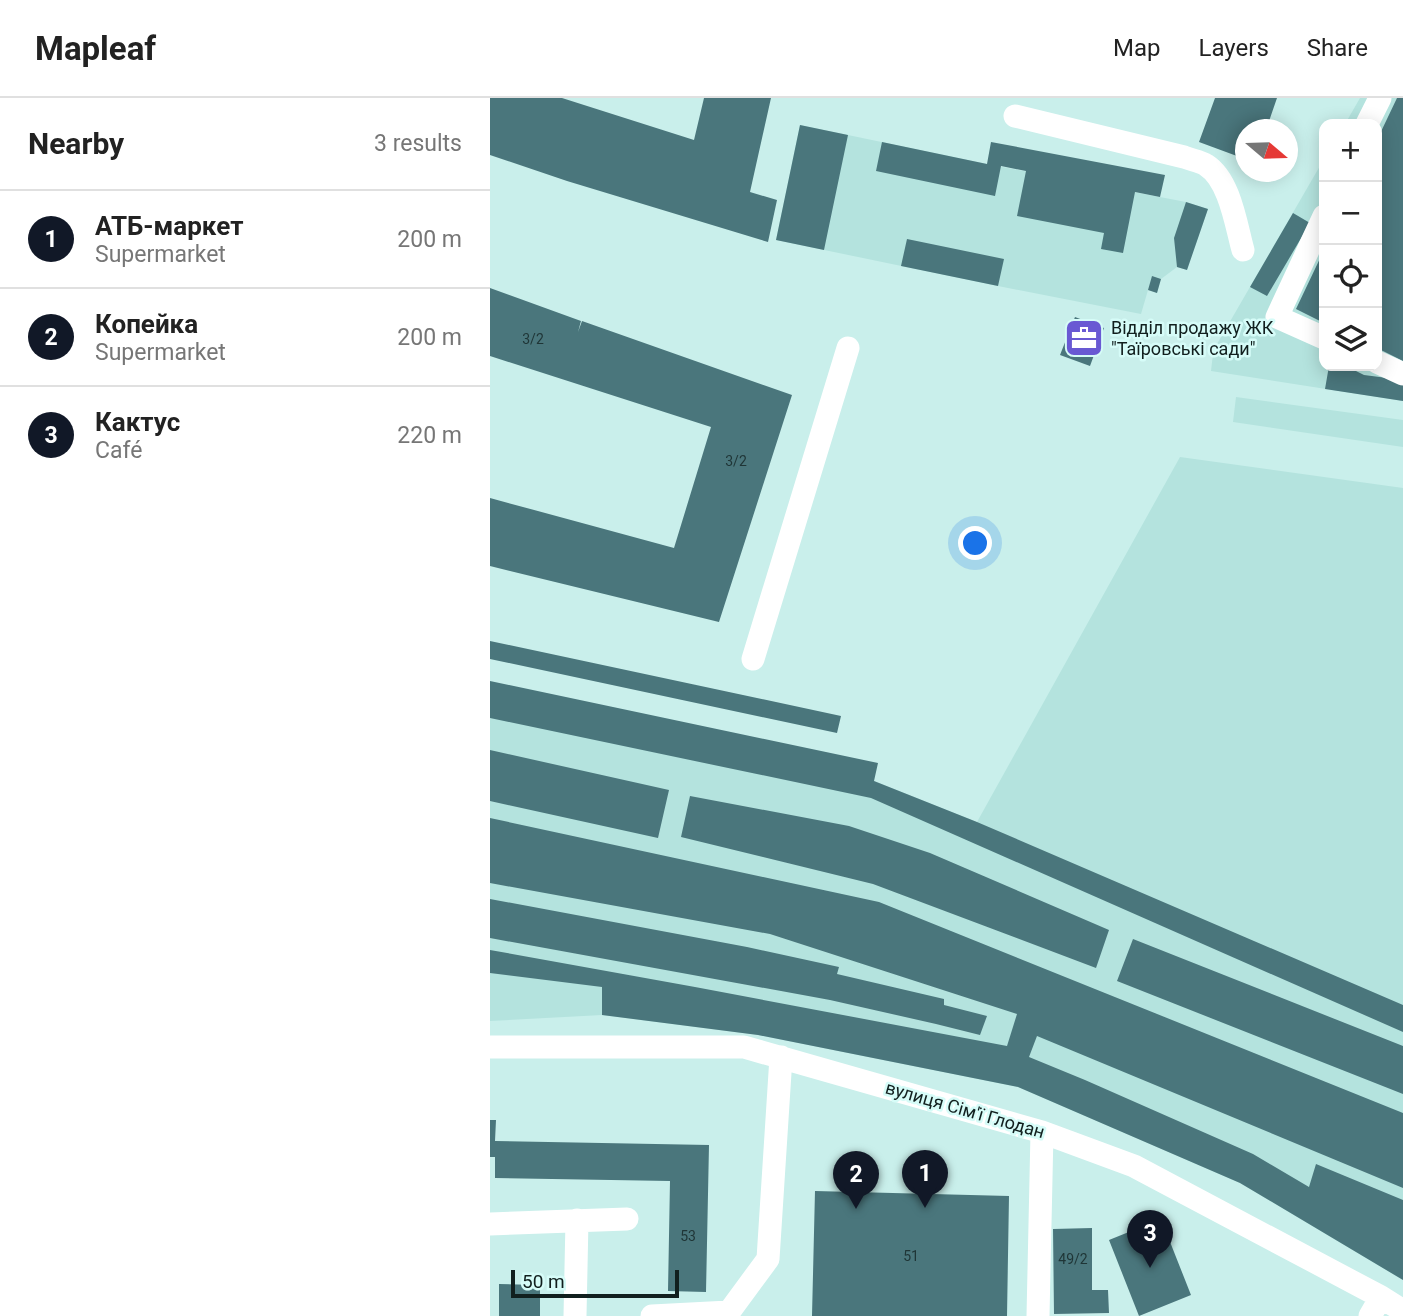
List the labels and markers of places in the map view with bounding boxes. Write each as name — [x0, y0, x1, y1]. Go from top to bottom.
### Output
office icon: Відділ продажу ЖК "Таїровські сади" — [1063, 317, 1105, 359]
place label: Відділ продажу ЖК "Таїровські сади" — [1111, 317, 1274, 359]
pin: 1 — [902, 1150, 948, 1208]
pin: 2 — [833, 1151, 879, 1209]
pin: 3 — [1127, 1210, 1173, 1268]

